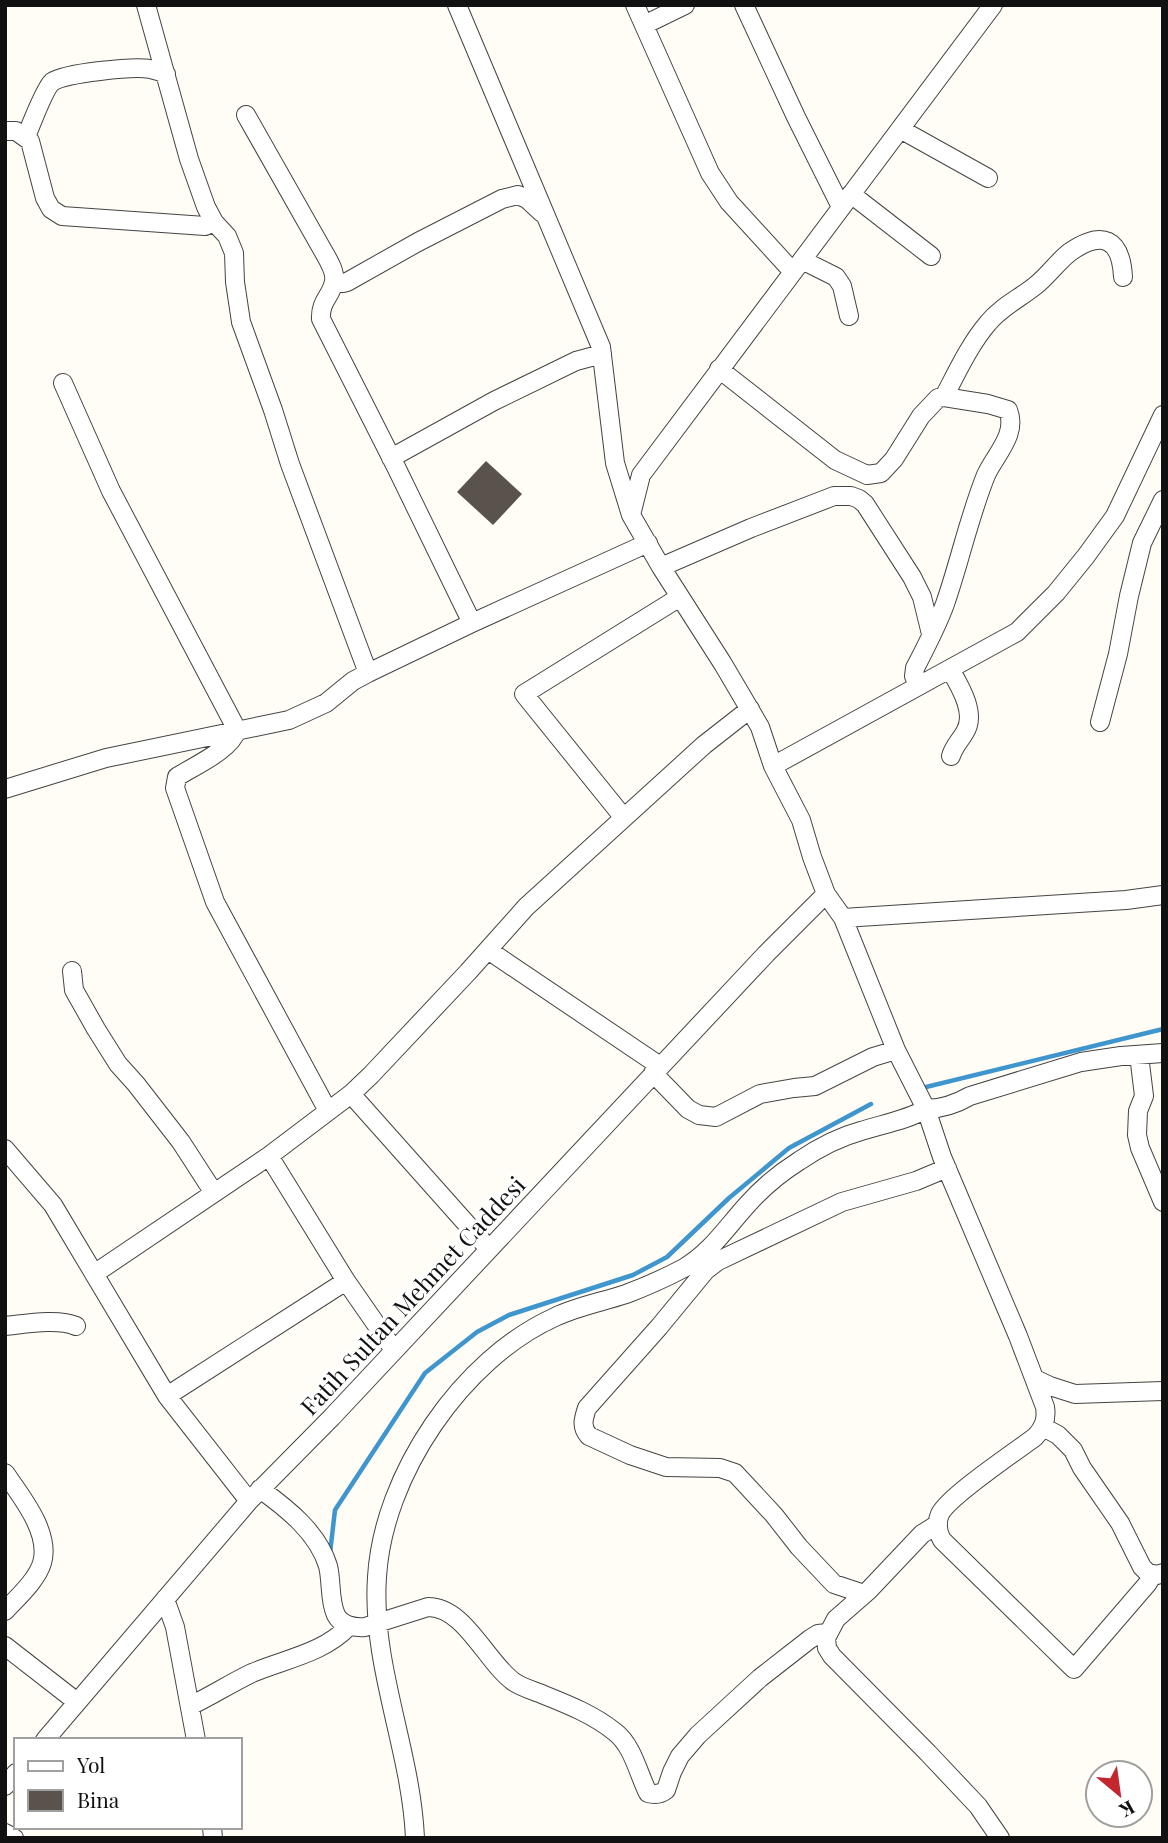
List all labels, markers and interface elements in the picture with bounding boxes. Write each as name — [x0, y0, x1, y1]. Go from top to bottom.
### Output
street label: Fatih Sultan Mehmet Caddesi — [293, 1169, 531, 1421]
legend — [14, 1738, 242, 1829]
text: Yol — [76, 1750, 105, 1778]
north arrow — [1084, 1759, 1154, 1829]
text: Bina — [77, 1785, 120, 1813]
text: K — [1115, 1795, 1140, 1825]

